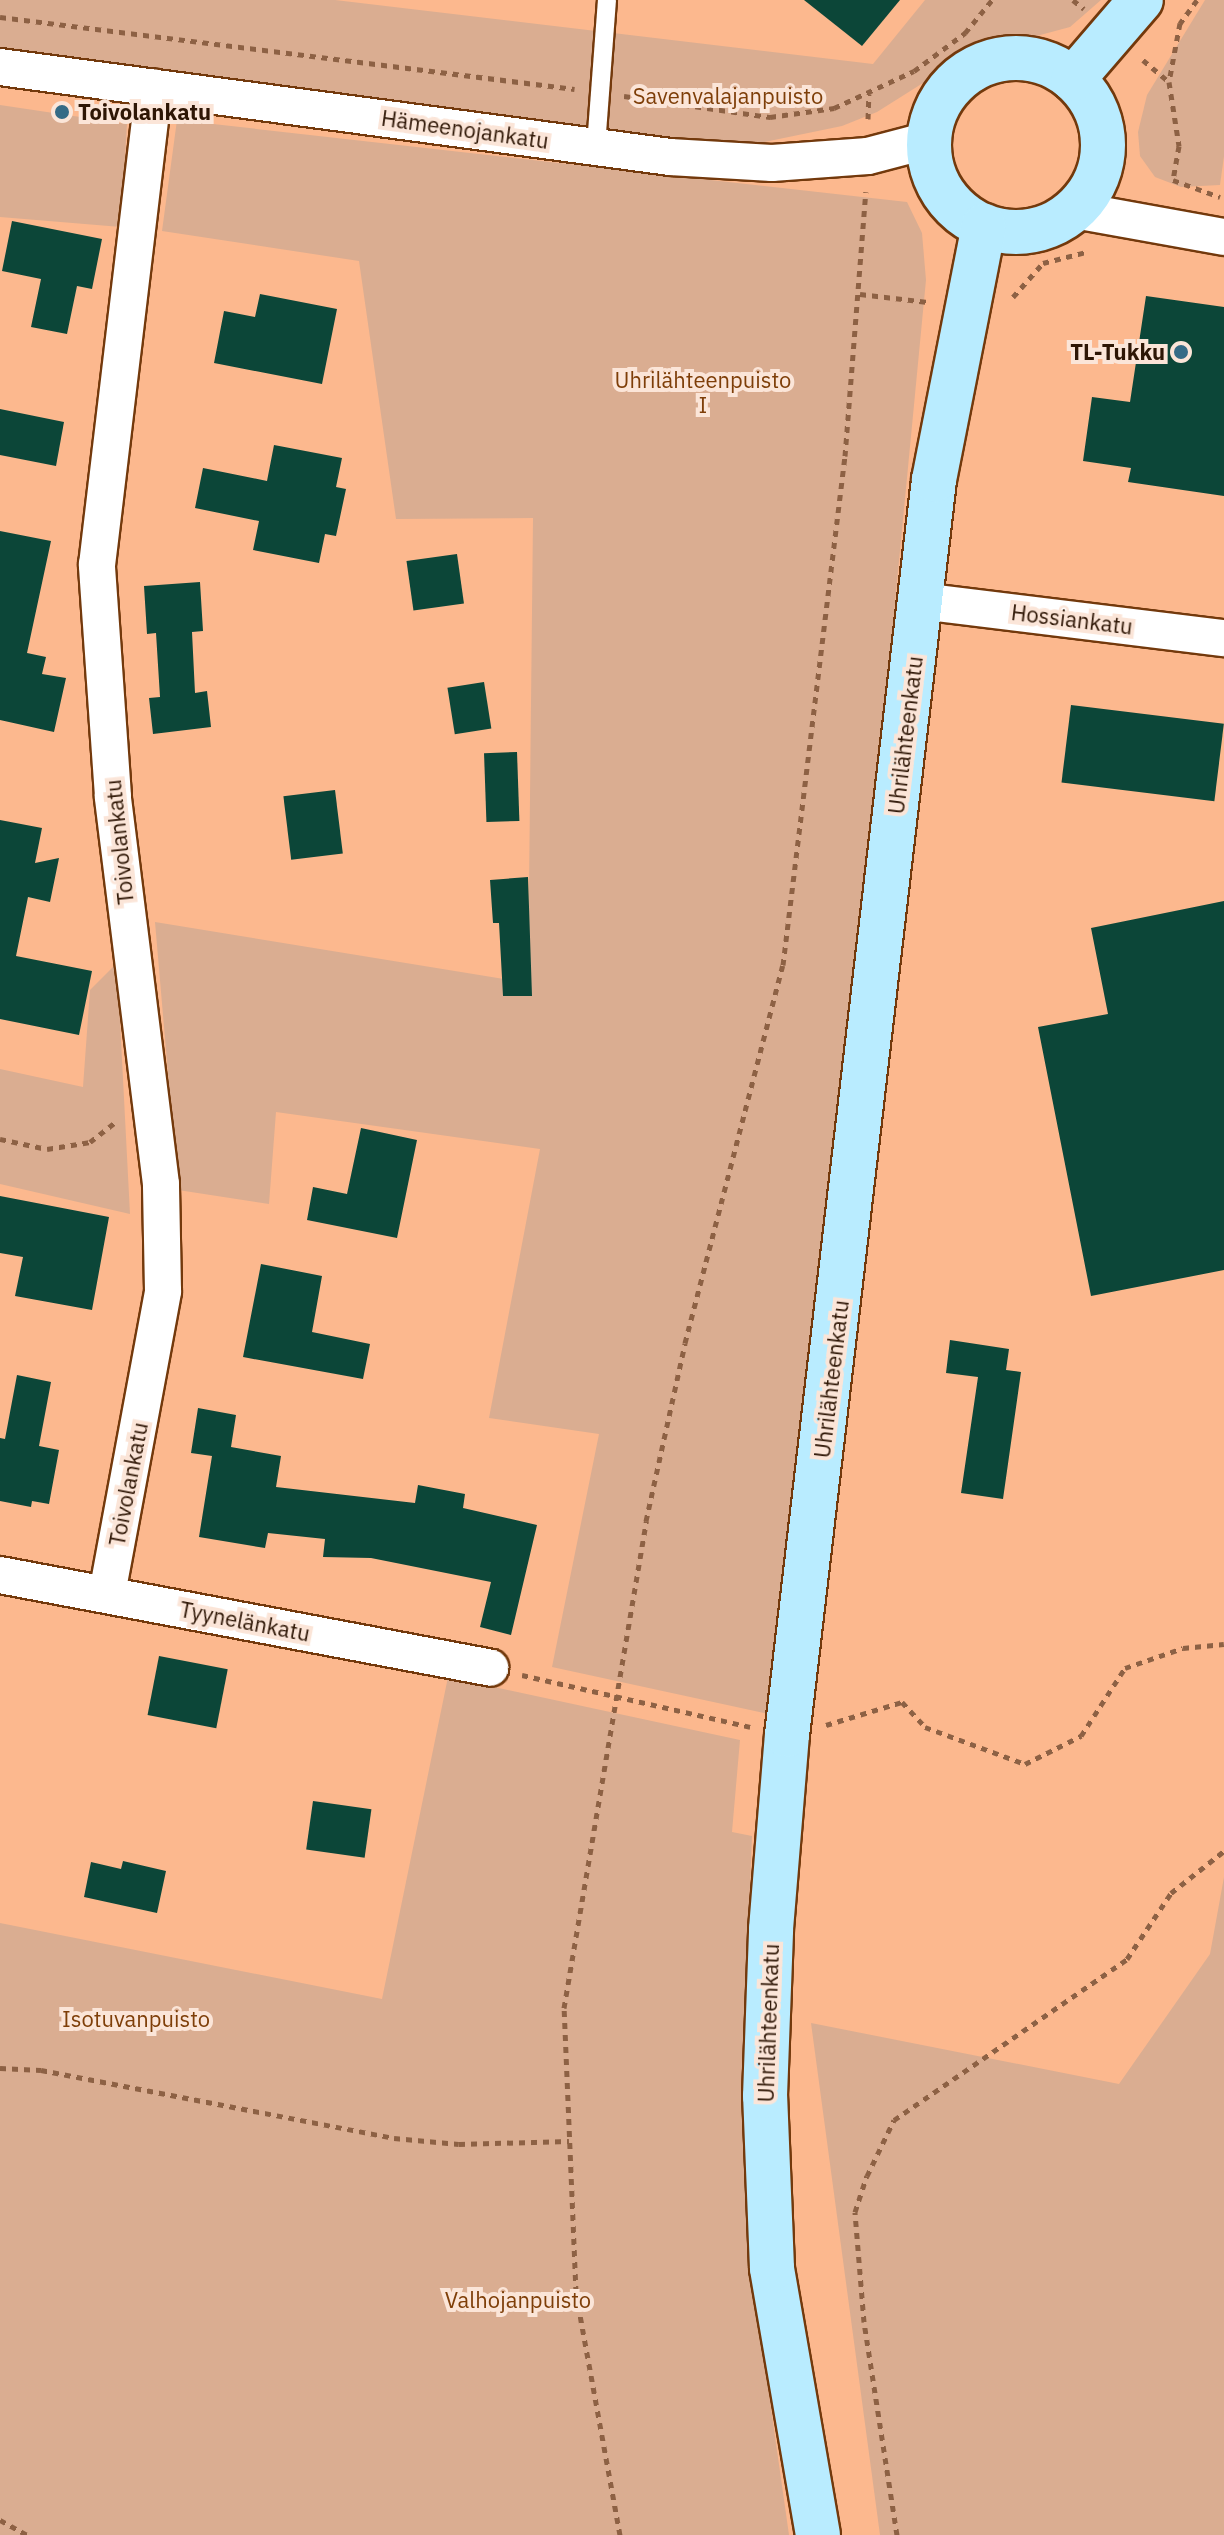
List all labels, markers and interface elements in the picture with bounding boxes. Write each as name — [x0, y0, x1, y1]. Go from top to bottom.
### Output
park label: Savenvalajanpuisto — [633, 83, 823, 109]
place label: Toivolankatu — [78, 99, 211, 125]
marker: Toivolankatu — [53, 103, 71, 121]
street label: Hämeenojankatu — [380, 104, 550, 154]
place label: TL-Tukku — [1070, 339, 1165, 365]
marker: TL-Tukku — [1172, 343, 1190, 361]
park label: Uhrilähteenpuisto I — [615, 366, 791, 418]
street label: Hossiankatu — [1010, 598, 1134, 640]
street label: Uhrilähteenkatu — [882, 655, 928, 815]
street label: Toivolankatu — [99, 778, 139, 906]
street label: Uhrilähteenkatu — [808, 1299, 854, 1459]
street label: Toivolankatu — [103, 1420, 153, 1548]
street label: Tyynelänkatu — [178, 1595, 312, 1647]
street label: Uhrilähteenkatu — [752, 1943, 784, 2103]
park label: Isotuvanpuisto — [62, 2006, 210, 2032]
park label: Valhojanpuisto — [445, 2287, 591, 2313]

